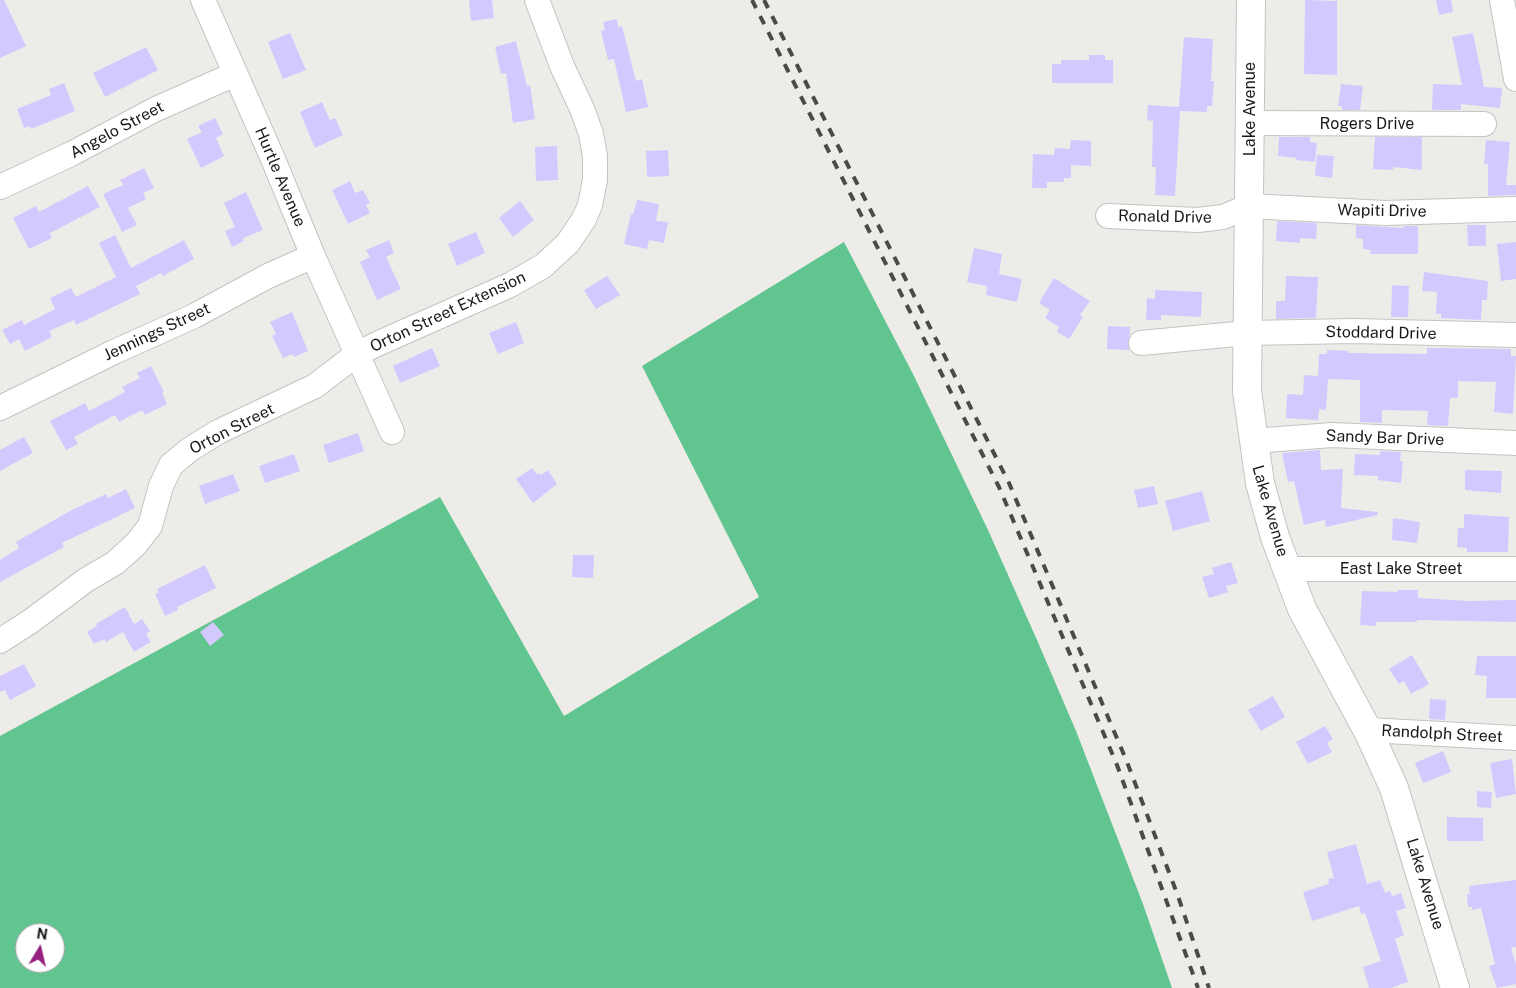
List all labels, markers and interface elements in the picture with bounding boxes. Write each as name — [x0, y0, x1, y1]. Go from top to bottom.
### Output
street label: Lake Avenue — [1240, 62, 1260, 156]
street label: Angelo Street — [67, 97, 167, 163]
street label: Rogers Drive — [1320, 114, 1414, 134]
street label: Hurtle Avenue — [250, 124, 310, 230]
street label: Wapiti Drive — [1337, 201, 1427, 221]
street label: Ronald Drive — [1118, 207, 1212, 227]
street label: Orton Street Extension — [367, 267, 529, 357]
street label: Jennings Street — [101, 299, 213, 365]
street label: Stoddard Drive — [1325, 322, 1437, 344]
street label: Orton Street — [186, 399, 278, 459]
street label: Sandy Bar Drive — [1325, 426, 1445, 450]
street label: Lake Avenue — [1248, 463, 1292, 559]
street label: East Lake Street — [1340, 559, 1462, 579]
street label: Randolph Street — [1381, 721, 1503, 747]
street label: Lake Avenue — [1402, 836, 1448, 932]
north arrow — [15, 923, 65, 973]
text: N — [36, 925, 49, 943]

